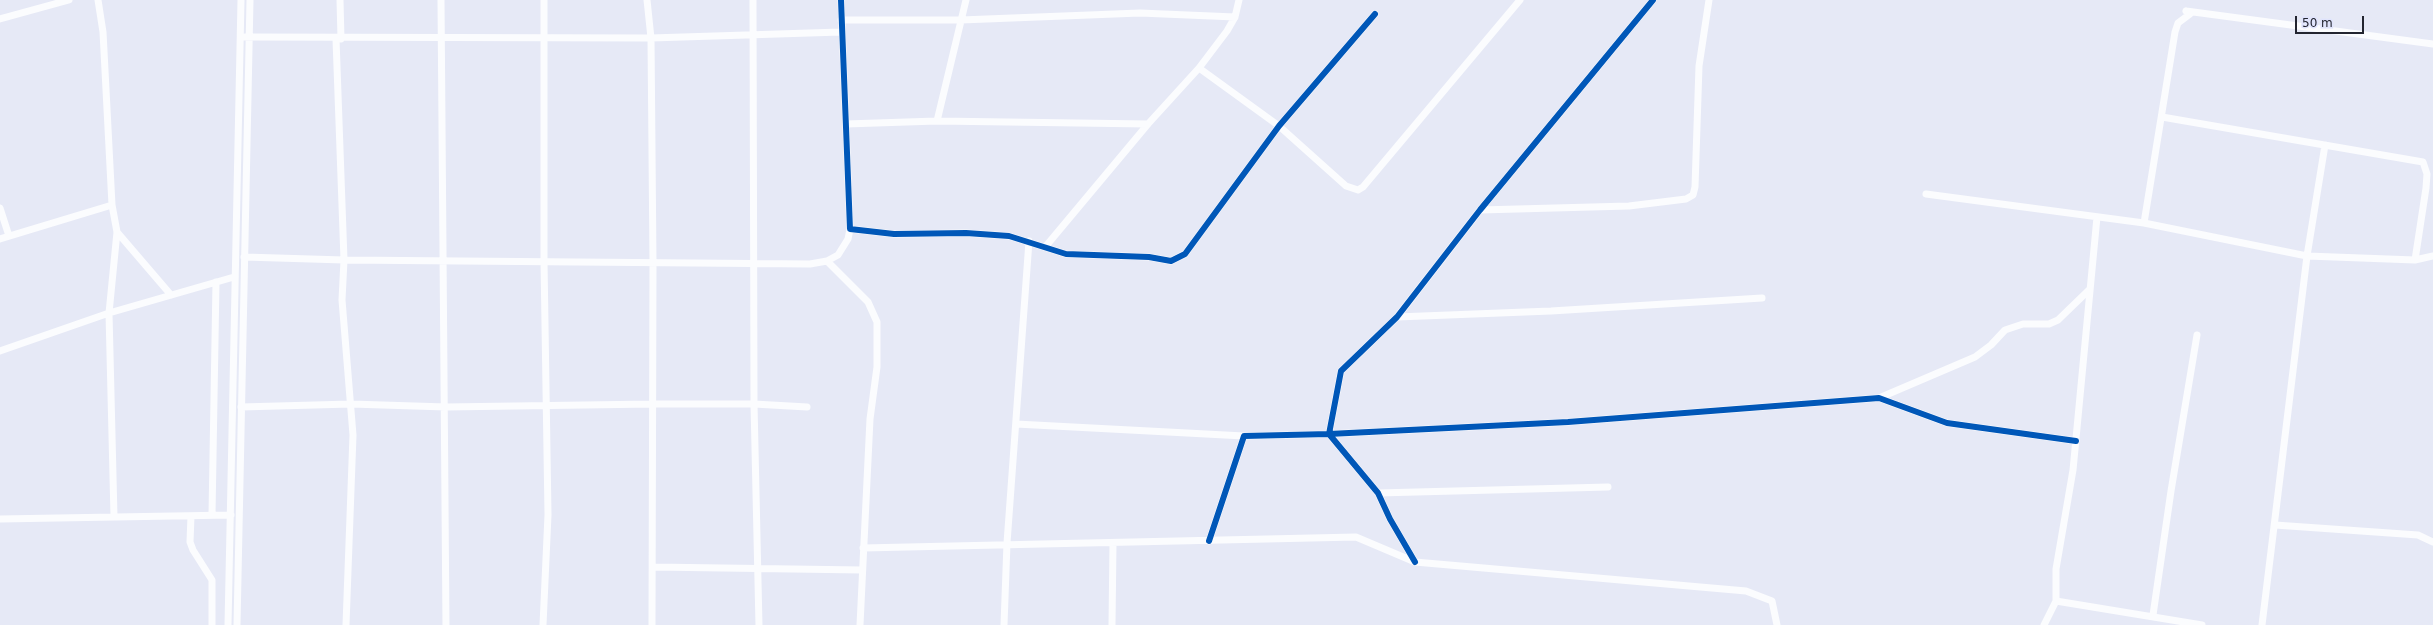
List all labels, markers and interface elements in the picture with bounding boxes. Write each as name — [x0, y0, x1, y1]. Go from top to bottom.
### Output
scale bar — [2297, 8, 2366, 34]
text: 50 m — [2302, 16, 2333, 30]

